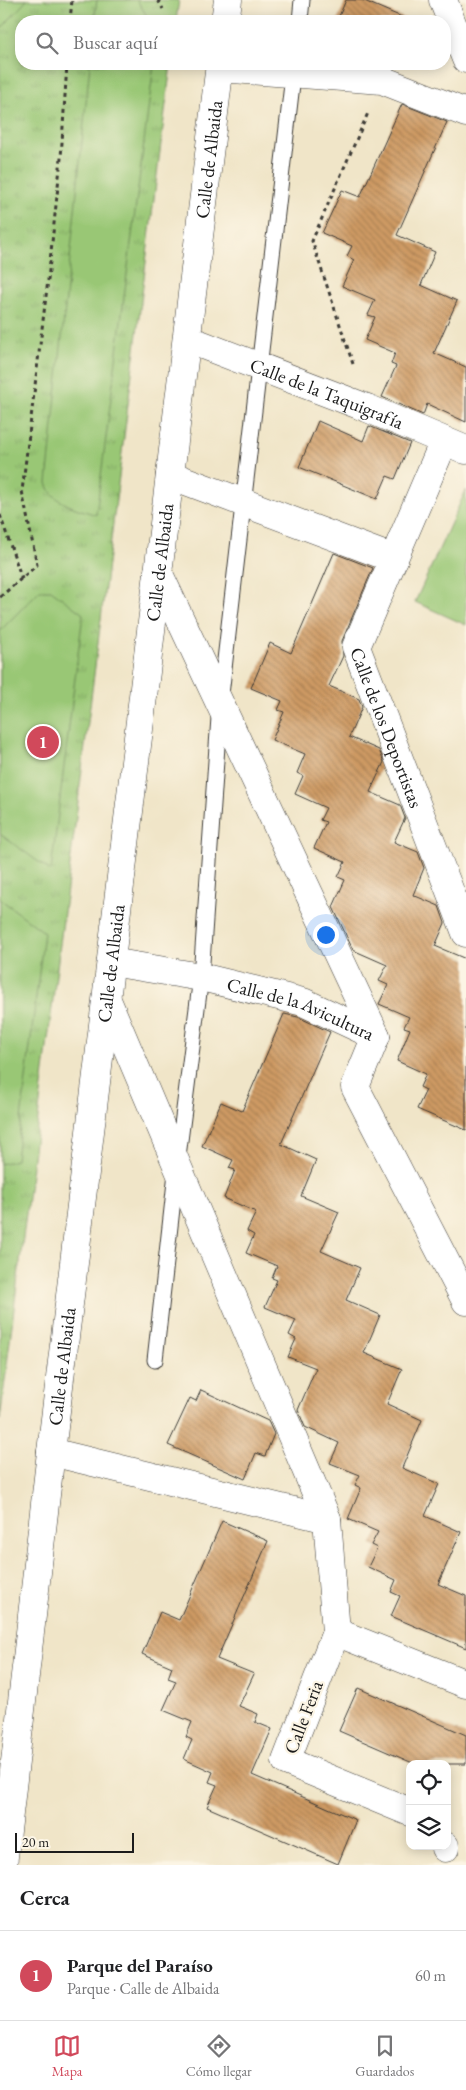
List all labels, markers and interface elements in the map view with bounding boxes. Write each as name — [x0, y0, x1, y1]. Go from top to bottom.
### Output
search box — [15, 15, 451, 70]
icon: search — [33, 29, 61, 57]
text: Buscar aquí — [73, 30, 158, 55]
street label: Calle de Albaida — [189, 98, 229, 220]
street label: Calle de la Taquigrafía — [246, 352, 408, 435]
street label: Calle de Albaida — [140, 501, 179, 623]
street label: Calle de los Deportistas — [344, 644, 429, 811]
pin: 1 — [27, 723, 59, 761]
street label: Calle de Albaida — [91, 903, 131, 1024]
your location — [313, 922, 339, 948]
street label: Calle de la Avicultura — [224, 972, 379, 1047]
street label: Calle de Albaida — [42, 1306, 82, 1427]
street label: Calle Feria — [278, 1677, 329, 1757]
map controls — [406, 1760, 451, 1850]
button: locate — [406, 1760, 451, 1805]
button: layers — [406, 1805, 451, 1850]
scale bar — [15, 1830, 134, 1853]
text: 20 m — [22, 1833, 49, 1851]
text: Cerca — [20, 1884, 70, 1911]
text: Parque del Paraíso — [67, 1953, 213, 1978]
text: 1 — [32, 1965, 40, 1986]
text: 60 m — [415, 1965, 446, 1986]
text: Parque · Calle de Albaida — [67, 1978, 219, 1999]
tab: Mapa — [52, 2032, 82, 2080]
tab: Cómo llegar — [186, 2032, 252, 2080]
tab: Guardados — [355, 2032, 414, 2080]

